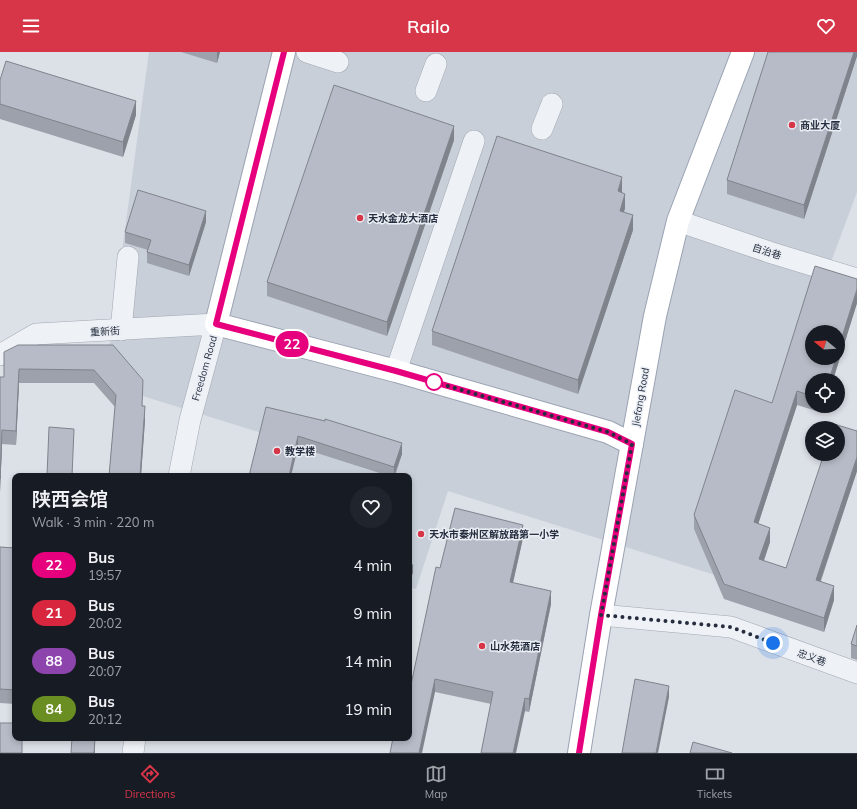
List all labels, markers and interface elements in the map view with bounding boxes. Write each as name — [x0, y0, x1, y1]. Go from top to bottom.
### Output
icon: menu — [20, 15, 42, 37]
text: Railo — [407, 15, 450, 38]
icon: heart — [815, 15, 837, 37]
place label: 商业大厦 — [800, 119, 840, 132]
marker: 商业大厦 — [787, 120, 797, 130]
place label: 天水金龙大酒店 — [368, 212, 438, 225]
marker: 天水金龙大酒店 — [355, 213, 365, 223]
street label: 自治巷 — [751, 241, 783, 262]
street label: 重新街 — [90, 324, 120, 339]
north arrow — [805, 325, 845, 365]
map controls — [805, 325, 845, 461]
line badge: 22 — [274, 331, 310, 357]
street label: Freedom Road — [189, 334, 220, 402]
text: 22 — [284, 335, 300, 353]
street label: Jiefang Road — [629, 367, 652, 427]
unlabelled marker — [425, 373, 443, 391]
button: locate — [805, 373, 845, 413]
button: layers — [805, 421, 845, 461]
place label: 教学楼 — [285, 445, 315, 458]
marker: 教学楼 — [272, 446, 282, 456]
button: heart — [350, 486, 392, 528]
text: 陕西会馆 — [32, 487, 108, 511]
text: Walk · 3 min · 220 m — [32, 514, 154, 530]
place label: 天水市秦州区解放路第一小学 — [429, 528, 559, 541]
marker: 天水市秦州区解放路第一小学 — [416, 529, 426, 539]
text: Bus — [88, 548, 115, 567]
text: 22 — [46, 556, 62, 574]
text: 4 min — [354, 556, 392, 575]
text: 19:57 — [88, 567, 122, 583]
text: Bus — [88, 596, 115, 615]
text: 21 — [46, 604, 62, 622]
text: 9 min — [354, 604, 392, 623]
text: 20:02 — [88, 615, 122, 631]
your location — [763, 633, 783, 653]
place label: 山水苑酒店 — [490, 640, 540, 653]
marker: 山水苑酒店 — [477, 641, 487, 651]
text: Bus — [88, 644, 115, 663]
street label: 忠义巷 — [796, 646, 828, 669]
text: 88 — [46, 652, 62, 670]
text: 14 min — [345, 652, 392, 671]
text: 20:07 — [88, 663, 122, 679]
text: Bus — [88, 692, 115, 711]
text: 84 — [46, 700, 62, 718]
text: 19 min — [345, 700, 392, 719]
text: 20:12 — [88, 711, 122, 727]
tab: Directions — [125, 763, 176, 801]
tab: Map — [425, 763, 447, 801]
tab: Tickets — [697, 763, 732, 801]

